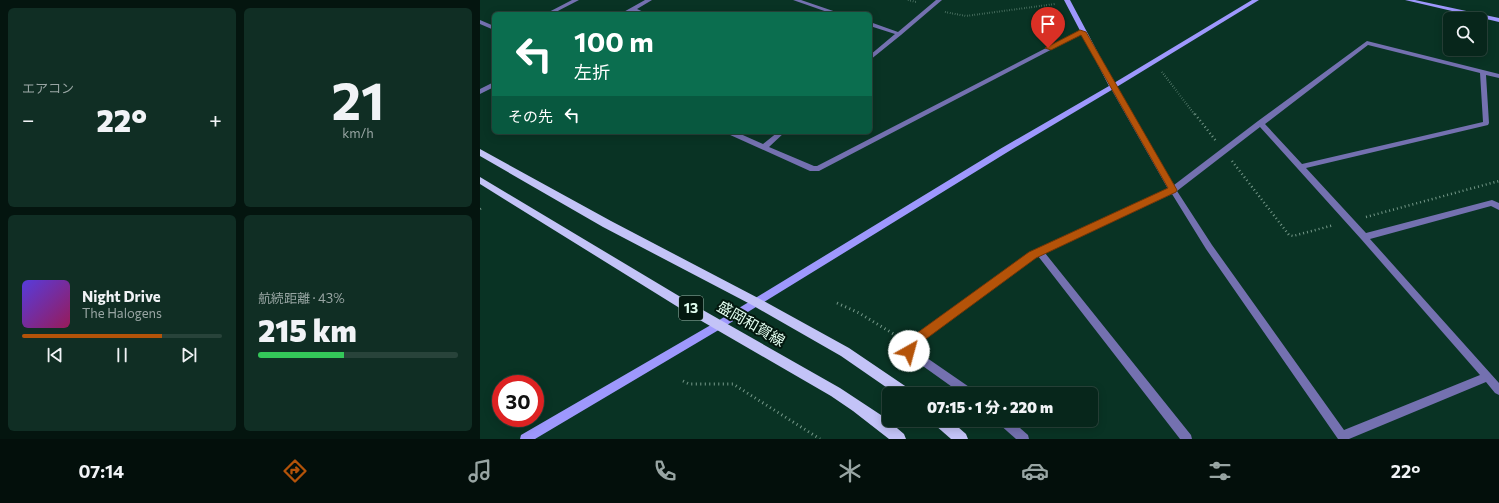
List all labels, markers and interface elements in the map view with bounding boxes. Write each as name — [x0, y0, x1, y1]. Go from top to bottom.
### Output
pin — [1031, 7.0, 1065, 48]
map controls — [1443, 12, 1487, 56]
button: search — [1443, 12, 1487, 56]
icon: arrive — [1037, 13, 1059, 35]
text: 100 m — [574, 24, 654, 58]
icon: left — [508, 28, 560, 80]
text: 左折 — [574, 61, 610, 83]
text: 21 — [331, 67, 385, 131]
text: エアコン — [22, 80, 74, 96]
text: 22° — [97, 101, 147, 138]
icon: left — [561, 104, 583, 126]
text: − — [22, 106, 35, 133]
text: + — [209, 106, 222, 133]
text: その先 — [508, 107, 553, 125]
text: km/h — [342, 125, 374, 141]
text: Night Drive — [82, 287, 161, 305]
text: 航続距離 · 43% — [258, 290, 345, 306]
road number: 13 — [679, 296, 703, 320]
street label: 盛岡和賀線 — [715, 297, 788, 350]
text: The Halogens — [82, 305, 162, 321]
text: 215 km — [258, 311, 357, 348]
position arrow — [888, 330, 930, 372]
icon: previous — [44, 344, 66, 366]
icon: pause — [111, 344, 133, 366]
icon: next — [178, 344, 200, 366]
speed limit sign: 30 — [492, 375, 544, 427]
text: 07:15 · 1 分 · 220 m — [927, 398, 1053, 416]
icon: directions — [281, 457, 309, 485]
icon: music — [466, 457, 494, 485]
icon: phone — [651, 457, 679, 485]
icon: climate — [836, 457, 864, 485]
icon: car — [1021, 457, 1049, 485]
icon: filters — [1206, 457, 1234, 485]
text: 07:14 — [78, 460, 124, 482]
text: 22° — [1391, 460, 1420, 482]

